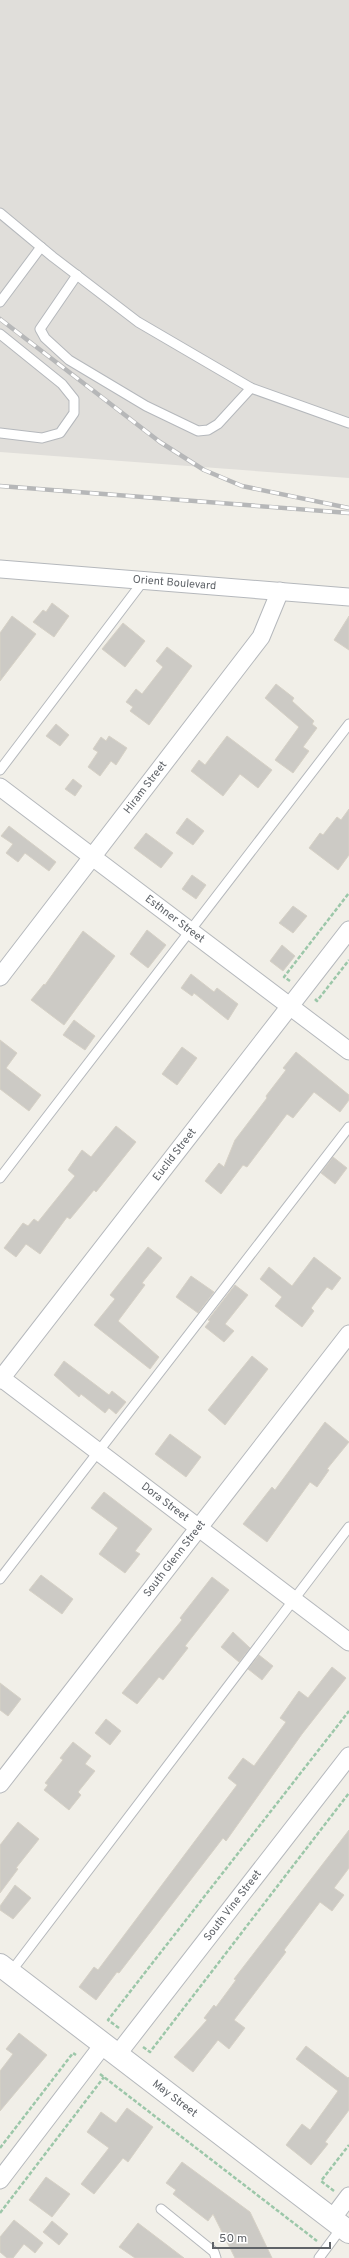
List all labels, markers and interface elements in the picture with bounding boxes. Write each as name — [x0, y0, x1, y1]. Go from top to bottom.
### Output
street label: Orient Boulevard — [132, 573, 217, 593]
street label: Hiram Street — [121, 758, 170, 817]
street label: Esthner Street — [142, 892, 207, 946]
street label: Euclid Street — [150, 1126, 200, 1184]
street label: Dora Street — [138, 1480, 192, 1525]
street label: South Glenn Street — [140, 1518, 209, 1600]
street label: South Vine Street — [201, 1867, 265, 1944]
street label: May Street — [149, 2077, 200, 2120]
scale bar — [213, 2224, 330, 2250]
text: 50 m — [219, 2231, 247, 2247]

